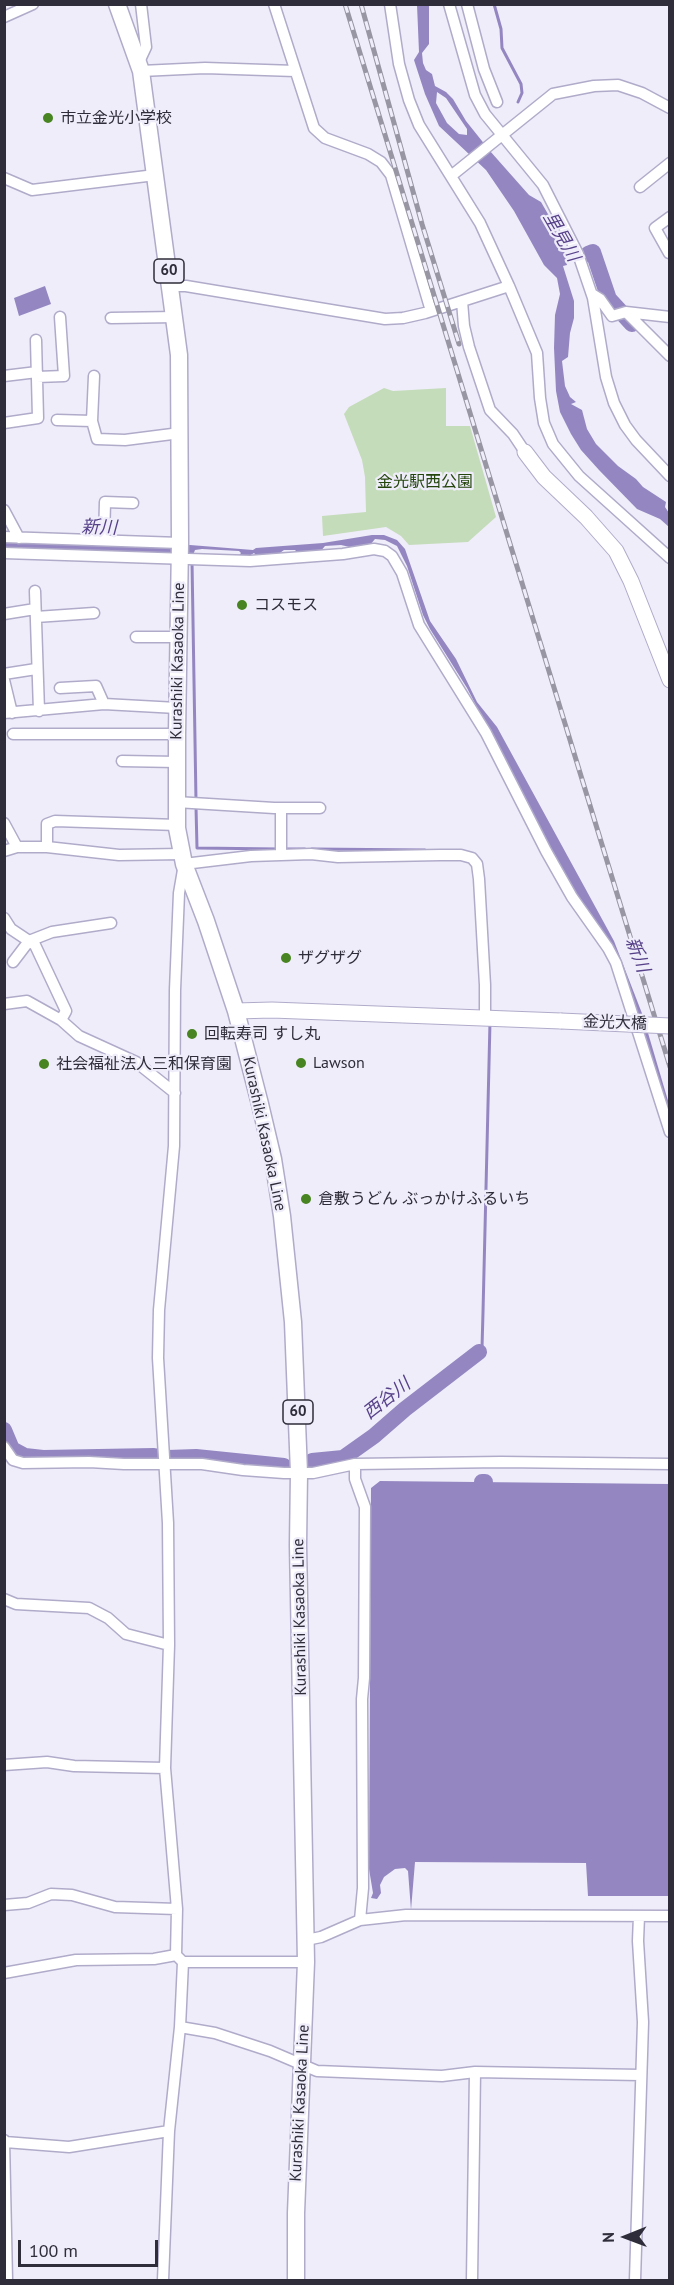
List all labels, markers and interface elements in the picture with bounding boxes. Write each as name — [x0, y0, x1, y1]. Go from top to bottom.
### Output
place label: 市立金光小学校 — [60, 108, 172, 128]
marker: 市立金光小学校 — [41, 111, 55, 125]
water label: 里見川 — [538, 208, 584, 266]
road number: 60 — [154, 259, 184, 283]
park label: 金光駅西公園 — [377, 472, 473, 492]
water label: 新川 — [81, 517, 117, 539]
street label: Kurashiki Kasaoka Line — [167, 582, 189, 740]
place label: コスモス — [254, 595, 318, 615]
marker: コスモス — [235, 598, 249, 612]
water label: 新川 — [620, 934, 654, 976]
place label: ザグザグ — [298, 948, 362, 968]
marker: ザグザグ — [279, 951, 293, 965]
street label: 金光大橋 — [583, 1012, 647, 1034]
place label: 回転寿司 すし丸 — [204, 1024, 320, 1044]
marker: 回転寿司 すし丸 — [185, 1027, 199, 1041]
place label: Lawson — [313, 1053, 365, 1073]
place label: 社会福祉法人三和保育園 — [56, 1054, 232, 1074]
street label: Kurashiki Kasaoka Line — [238, 1055, 290, 1213]
marker: Lawson — [294, 1056, 308, 1070]
marker: 社会福祉法人三和保育園 — [37, 1057, 51, 1071]
place label: 倉敷うどん ぶっかけふるいち — [318, 1189, 530, 1209]
marker: 倉敷うどん ぶっかけふるいち — [299, 1192, 313, 1206]
water label: 西谷川 — [359, 1374, 415, 1424]
road number: 60 — [283, 1400, 313, 1424]
street label: Kurashiki Kasaoka Line — [289, 1538, 311, 1696]
street label: Kurashiki Kasaoka Line — [286, 2024, 314, 2182]
north arrow — [596, 2207, 656, 2267]
scale bar — [21, 2228, 160, 2266]
text: N — [598, 2232, 618, 2243]
text: 100 m — [29, 2239, 78, 2262]

